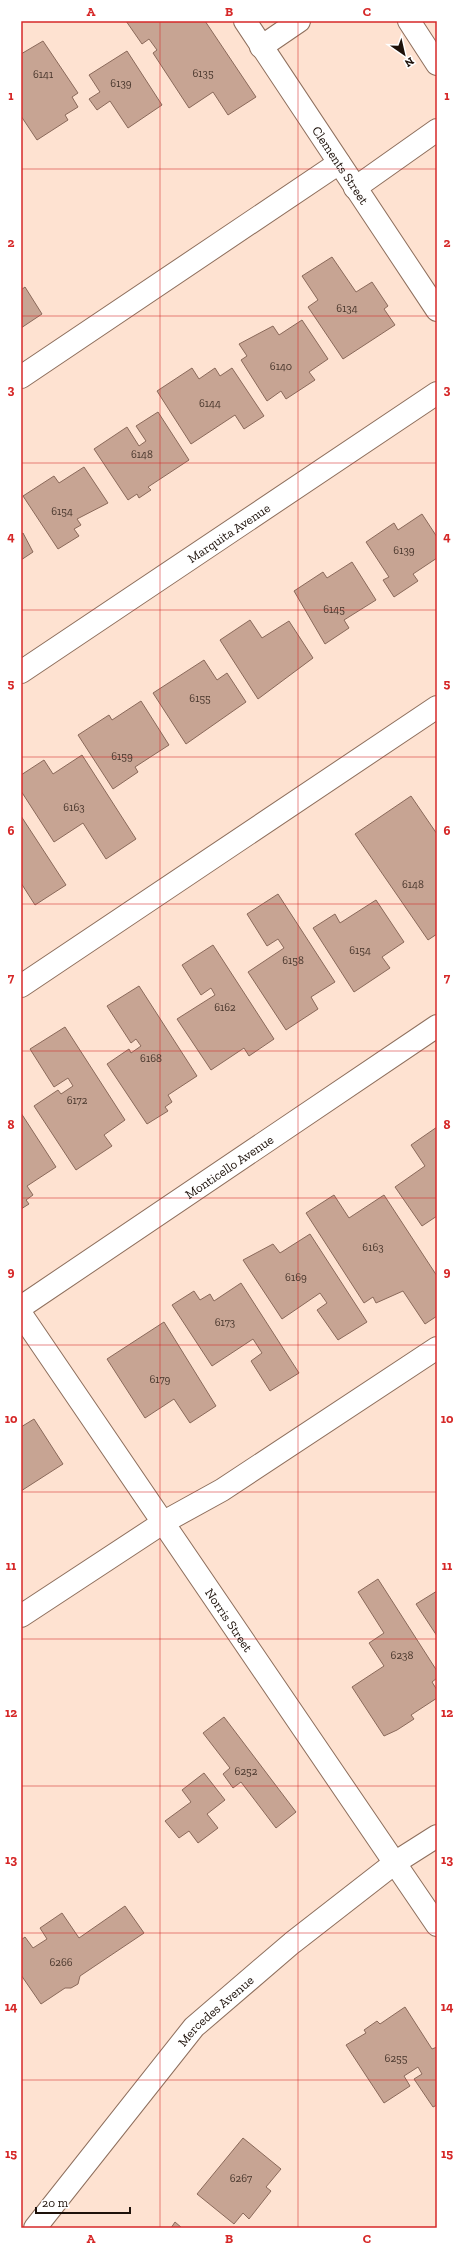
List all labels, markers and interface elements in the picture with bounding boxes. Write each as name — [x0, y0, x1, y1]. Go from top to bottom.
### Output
text: A — [87, 4, 96, 19]
text: B — [225, 4, 233, 19]
text: C — [363, 4, 371, 19]
north arrow — [384, 34, 424, 74]
text: N — [402, 54, 416, 70]
house number: 6135 — [192, 67, 214, 80]
house number: 6141 — [33, 68, 54, 81]
house number: 6139 — [110, 77, 132, 90]
text: 1 — [8, 88, 14, 103]
text: 1 — [444, 88, 450, 103]
street label: Clements Street — [309, 123, 372, 207]
text: 2 — [8, 235, 15, 250]
text: 2 — [444, 235, 451, 250]
house number: 6134 — [336, 302, 358, 315]
house number: 6140 — [270, 360, 292, 373]
text: 3 — [8, 382, 15, 397]
text: 3 — [444, 382, 451, 397]
house number: 6144 — [199, 397, 221, 410]
house number: 6148 — [131, 448, 153, 461]
street label: Marquita Avenue — [185, 500, 273, 566]
house number: 6154 — [51, 505, 73, 518]
text: 4 — [7, 529, 15, 544]
text: 4 — [443, 529, 451, 544]
house number: 6139 — [393, 544, 415, 557]
house number: 6145 — [323, 603, 345, 616]
text: 5 — [8, 676, 15, 691]
text: 5 — [444, 676, 451, 691]
house number: 6155 — [189, 692, 211, 705]
house number: 6159 — [111, 750, 133, 763]
house number: 6163 — [63, 801, 85, 814]
text: 6 — [8, 823, 15, 838]
text: 6 — [444, 823, 451, 838]
house number: 6148 — [402, 878, 424, 891]
house number: 6154 — [349, 944, 371, 957]
house number: 6158 — [282, 954, 304, 967]
text: 7 — [8, 970, 15, 985]
text: 7 — [444, 970, 451, 985]
house number: 6162 — [214, 1001, 236, 1014]
house number: 6168 — [140, 1052, 162, 1065]
house number: 6172 — [67, 1094, 88, 1107]
text: 8 — [7, 1117, 15, 1132]
text: 8 — [443, 1117, 451, 1132]
street label: Monticello Avenue — [182, 1132, 276, 1202]
house number: 6163 — [362, 1241, 384, 1254]
text: 9 — [8, 1264, 15, 1279]
text: 9 — [444, 1264, 451, 1279]
house number: 6169 — [285, 1271, 307, 1284]
house number: 6173 — [215, 1316, 235, 1329]
house number: 6179 — [150, 1373, 171, 1386]
text: 10 — [5, 1411, 18, 1426]
text: 10 — [441, 1411, 454, 1426]
text: 11 — [6, 1558, 17, 1573]
text: 11 — [442, 1558, 453, 1573]
street label: Norris Street — [202, 1586, 256, 1655]
house number: 6238 — [391, 1649, 413, 1662]
text: 12 — [5, 1705, 17, 1720]
text: 12 — [441, 1705, 453, 1720]
house number: 6252 — [235, 1765, 258, 1778]
text: 13 — [5, 1852, 17, 1867]
text: 13 — [441, 1852, 453, 1867]
house number: 6266 — [49, 1956, 73, 1969]
street label: Mercedes Avenue — [175, 1973, 257, 2049]
text: 14 — [5, 1999, 18, 2014]
text: 14 — [441, 1999, 454, 2014]
house number: 6255 — [385, 2052, 408, 2065]
text: 15 — [5, 2146, 17, 2161]
text: 15 — [441, 2146, 453, 2161]
house number: 6267 — [230, 2172, 252, 2185]
scale bar — [36, 2189, 130, 2215]
text: 20 m — [42, 2196, 69, 2210]
text: A — [87, 2231, 96, 2246]
text: B — [225, 2231, 233, 2246]
text: C — [363, 2231, 371, 2246]

